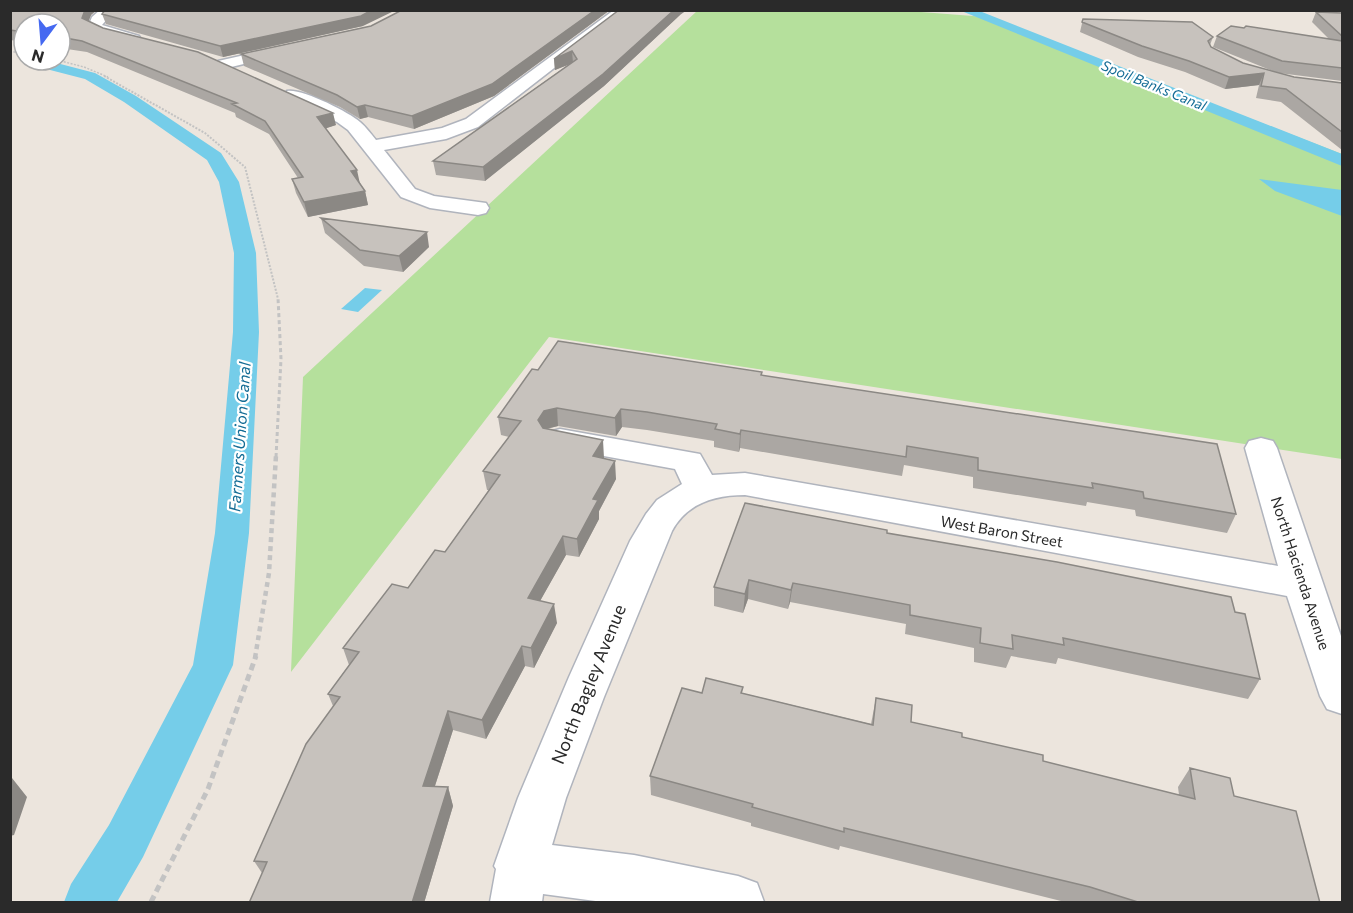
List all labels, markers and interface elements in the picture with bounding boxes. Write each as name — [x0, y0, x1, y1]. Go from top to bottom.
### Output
north arrow — [12, 12, 72, 72]
text: N — [29, 46, 46, 68]
water label: Spoil Banks Canal — [1099, 56, 1209, 114]
water label: Farmers Union Canal — [224, 361, 254, 513]
street label: North Hacienda Avenue — [1268, 494, 1334, 652]
street label: West Baron Street — [939, 511, 1065, 551]
street label: North Bagley Avenue — [546, 601, 630, 767]

